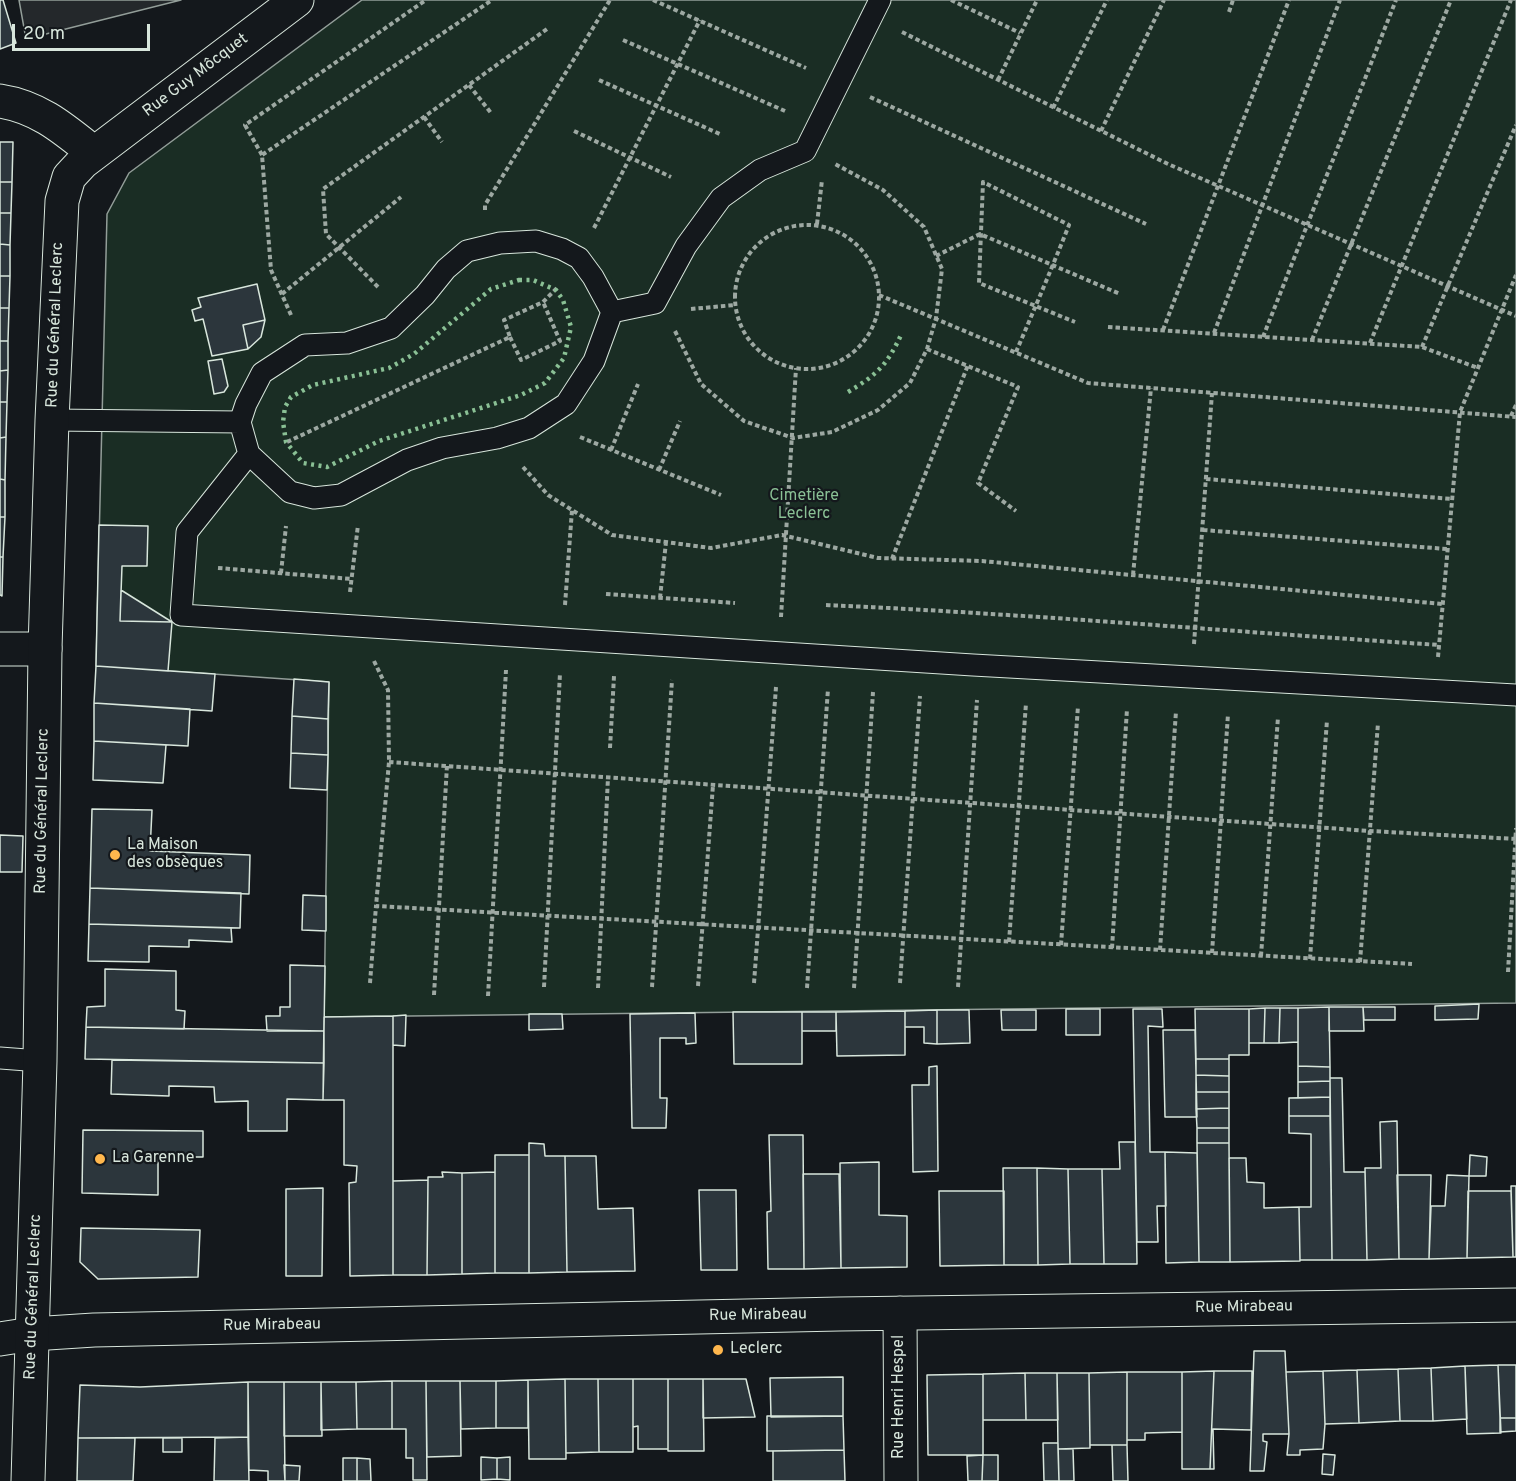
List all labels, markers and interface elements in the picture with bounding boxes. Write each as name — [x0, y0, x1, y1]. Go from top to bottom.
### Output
scale bar — [15, 12, 153, 50]
text: 20 m — [23, 23, 65, 46]
street label: Rue Guy Môcquet — [140, 30, 252, 122]
street label: Rue du Général Leclerc — [44, 242, 68, 408]
park label: Cimetière Leclerc — [769, 487, 839, 525]
street label: Rue du Général Leclerc — [32, 728, 54, 894]
place label: La Maison des obsèques — [127, 836, 223, 874]
marker: La Maison des obsèques — [108, 848, 122, 862]
place label: La Garenne — [112, 1149, 194, 1169]
marker: La Garenne — [93, 1152, 107, 1166]
street label: Rue du Général Leclerc — [22, 1214, 46, 1380]
street label: Rue Mirabeau — [1195, 1298, 1293, 1318]
street label: Rue Mirabeau — [709, 1306, 807, 1326]
street label: Rue Mirabeau — [223, 1316, 321, 1336]
street label: Rue Henri Hespel — [890, 1335, 910, 1459]
place label: Leclerc — [730, 1340, 783, 1360]
marker: Leclerc — [711, 1343, 725, 1357]

